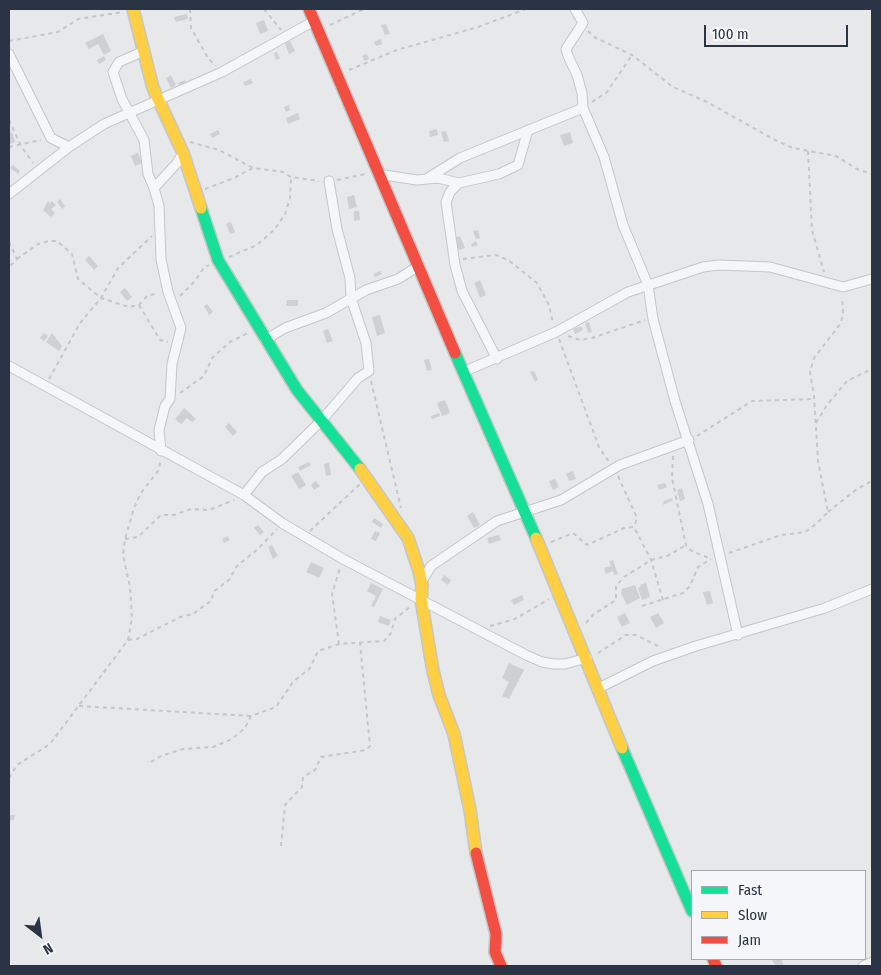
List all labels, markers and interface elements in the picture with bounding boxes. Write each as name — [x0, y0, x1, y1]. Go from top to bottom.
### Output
scale bar — [706, 15, 850, 47]
text: 100 m — [712, 25, 749, 43]
legend — [691, 870, 866, 960]
text: Fast — [738, 881, 762, 899]
text: Slow — [738, 906, 767, 924]
north arrow — [15, 910, 65, 960]
text: Jam — [738, 931, 761, 949]
text: N — [40, 939, 56, 958]

